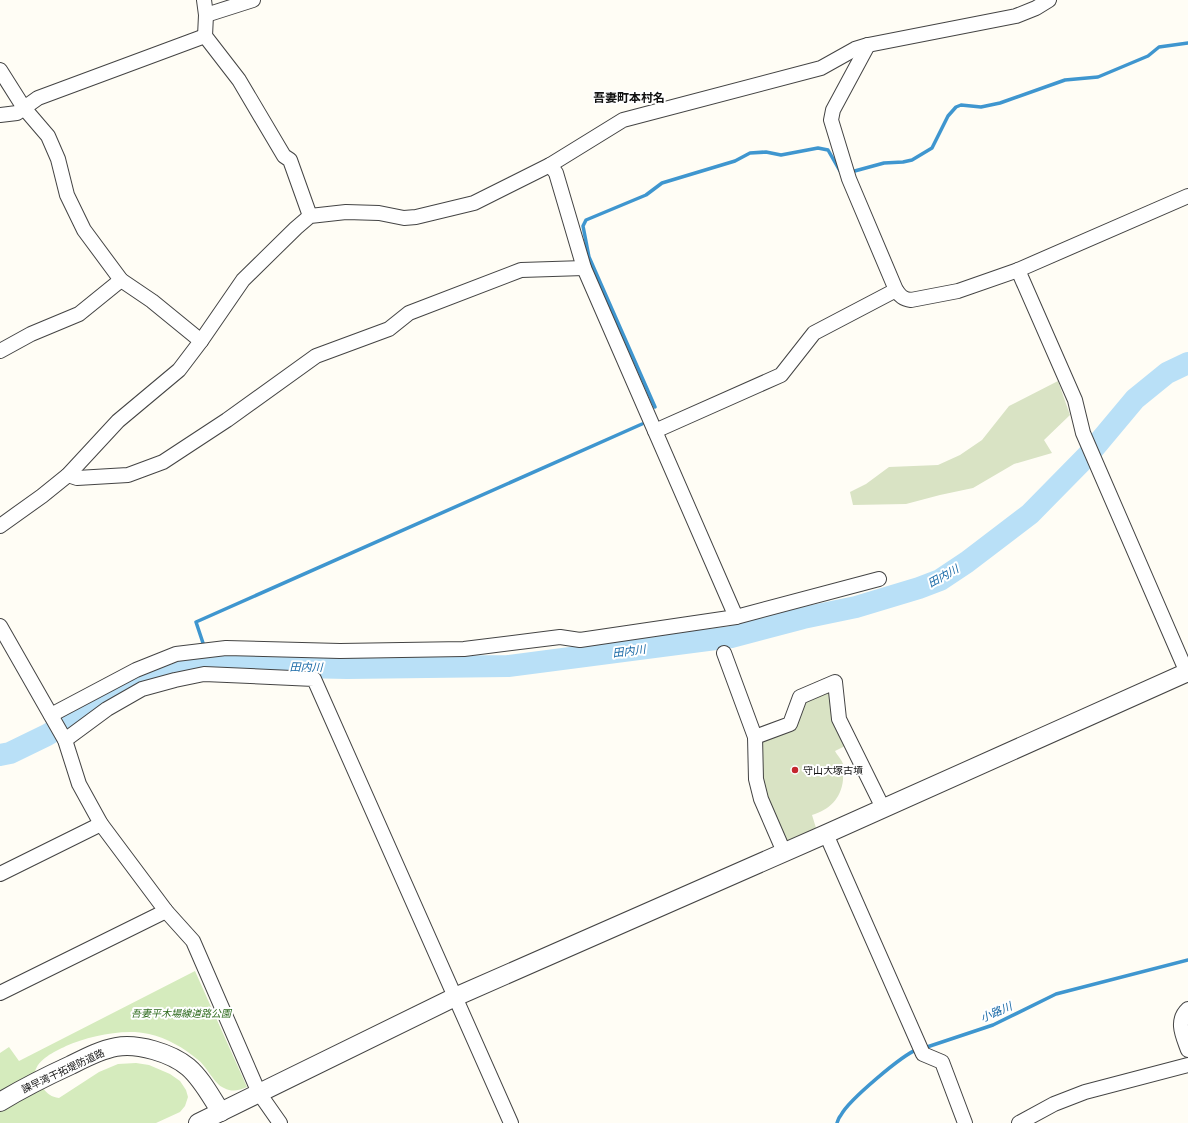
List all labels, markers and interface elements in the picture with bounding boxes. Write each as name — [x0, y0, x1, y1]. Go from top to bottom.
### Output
district label: 吾妻町本村名 — [593, 91, 665, 105]
water label: 田内川 — [926, 562, 961, 589]
water label: 田内川 — [612, 643, 647, 659]
water label: 田内川 — [289, 661, 324, 673]
marker: 守山大塚古墳 — [790, 765, 800, 775]
place label: 守山大塚古墳 — [803, 765, 863, 776]
water label: 小路川 — [978, 999, 1014, 1024]
park label: 吾妻平木場線道路公園 — [131, 1008, 233, 1019]
street label: 諫早湾干拓堤防道路 — [20, 1047, 106, 1095]

